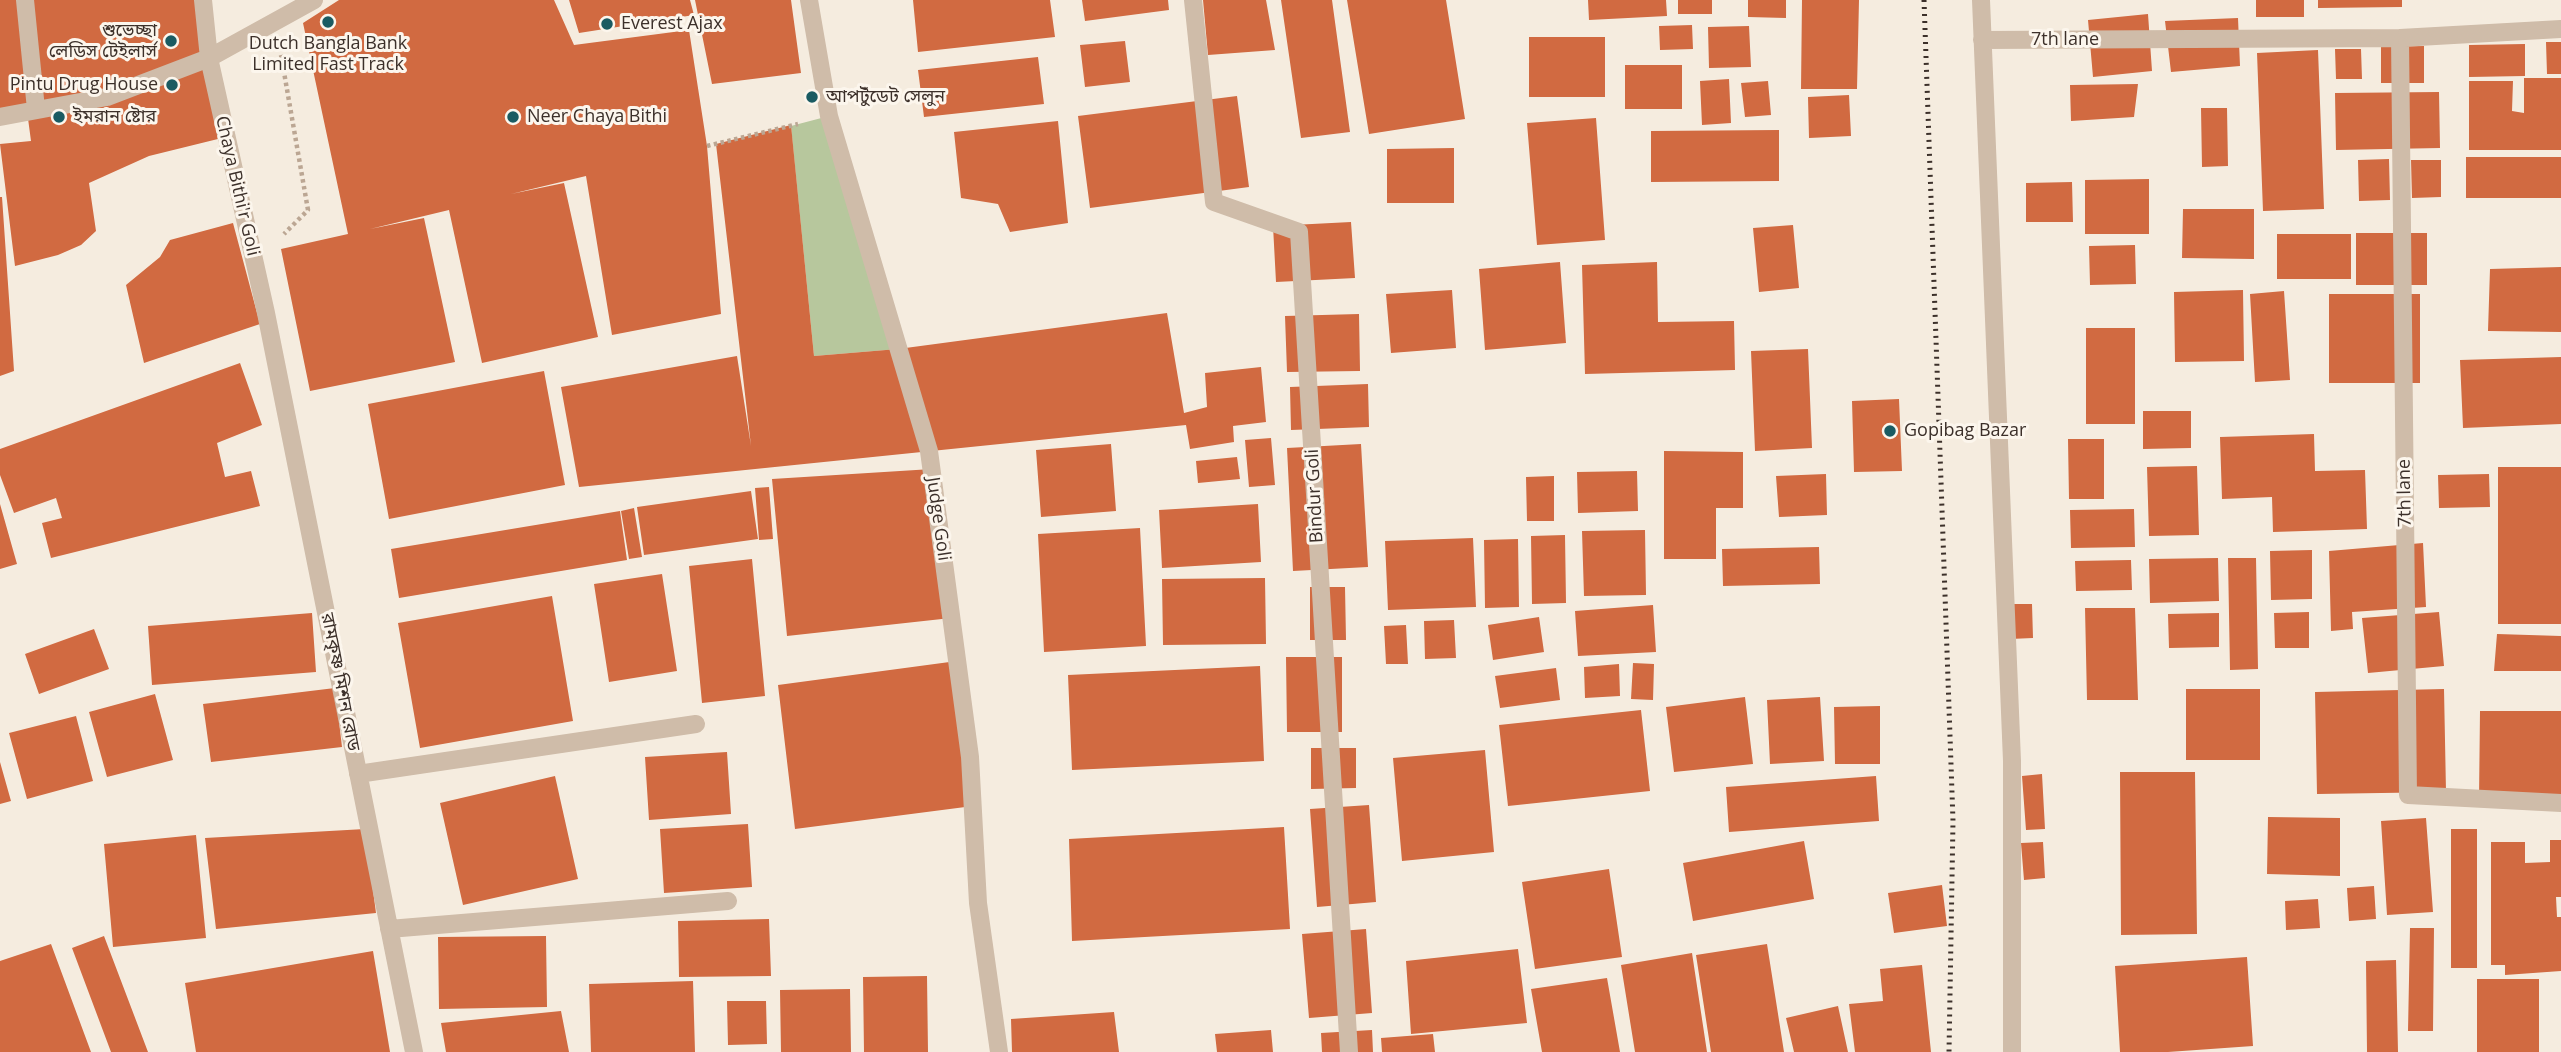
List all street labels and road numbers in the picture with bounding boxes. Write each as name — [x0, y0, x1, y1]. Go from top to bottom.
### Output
street label: 7th lane — [2031, 29, 2099, 51]
street label: Chaya Bithi'r Goli — [210, 114, 264, 258]
street label: Bindur Goli — [1302, 448, 1328, 544]
street label: 7th lane — [2394, 459, 2416, 527]
street label: Judge Goli — [921, 476, 955, 562]
street label: রামকৃষ্ণ মিশন রোড — [316, 611, 364, 753]

